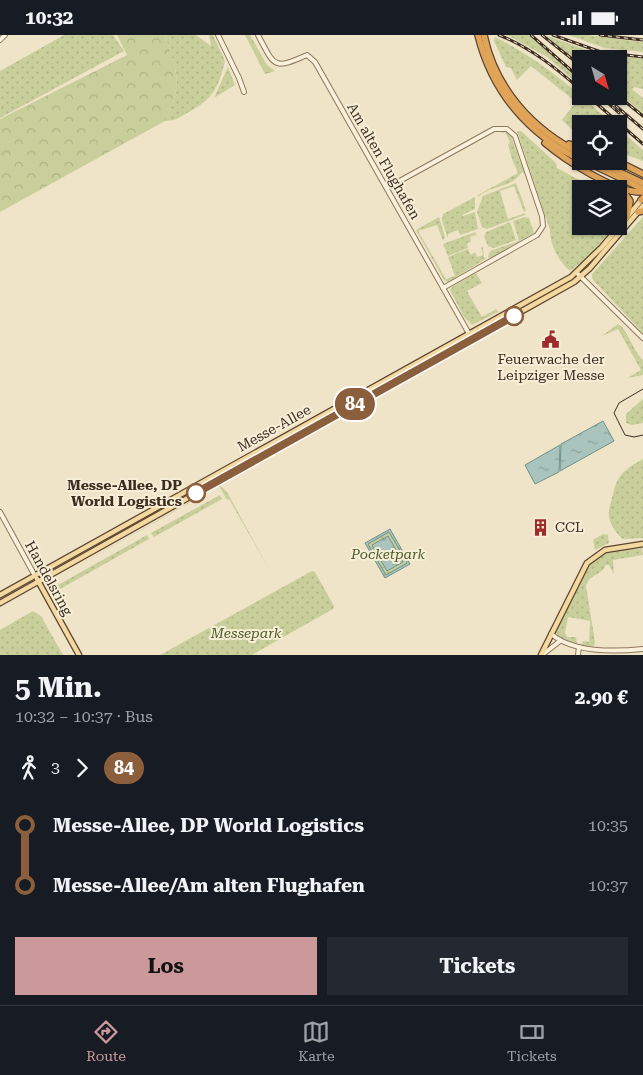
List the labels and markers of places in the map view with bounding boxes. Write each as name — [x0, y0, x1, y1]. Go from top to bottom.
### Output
unlabelled marker — [504, 306, 524, 326]
public building icon: Feuerwache der Leipziger Messe — [541, 329, 561, 349]
place label: Feuerwache der Leipziger Messe — [497, 351, 605, 383]
place label: Messe-Allee, DP World Logistics — [67, 477, 182, 509]
marker: Messe-Allee, DP World Logistics — [186, 483, 206, 503]
building icon: CCL — [531, 517, 551, 537]
place label: CCL — [555, 519, 584, 535]

